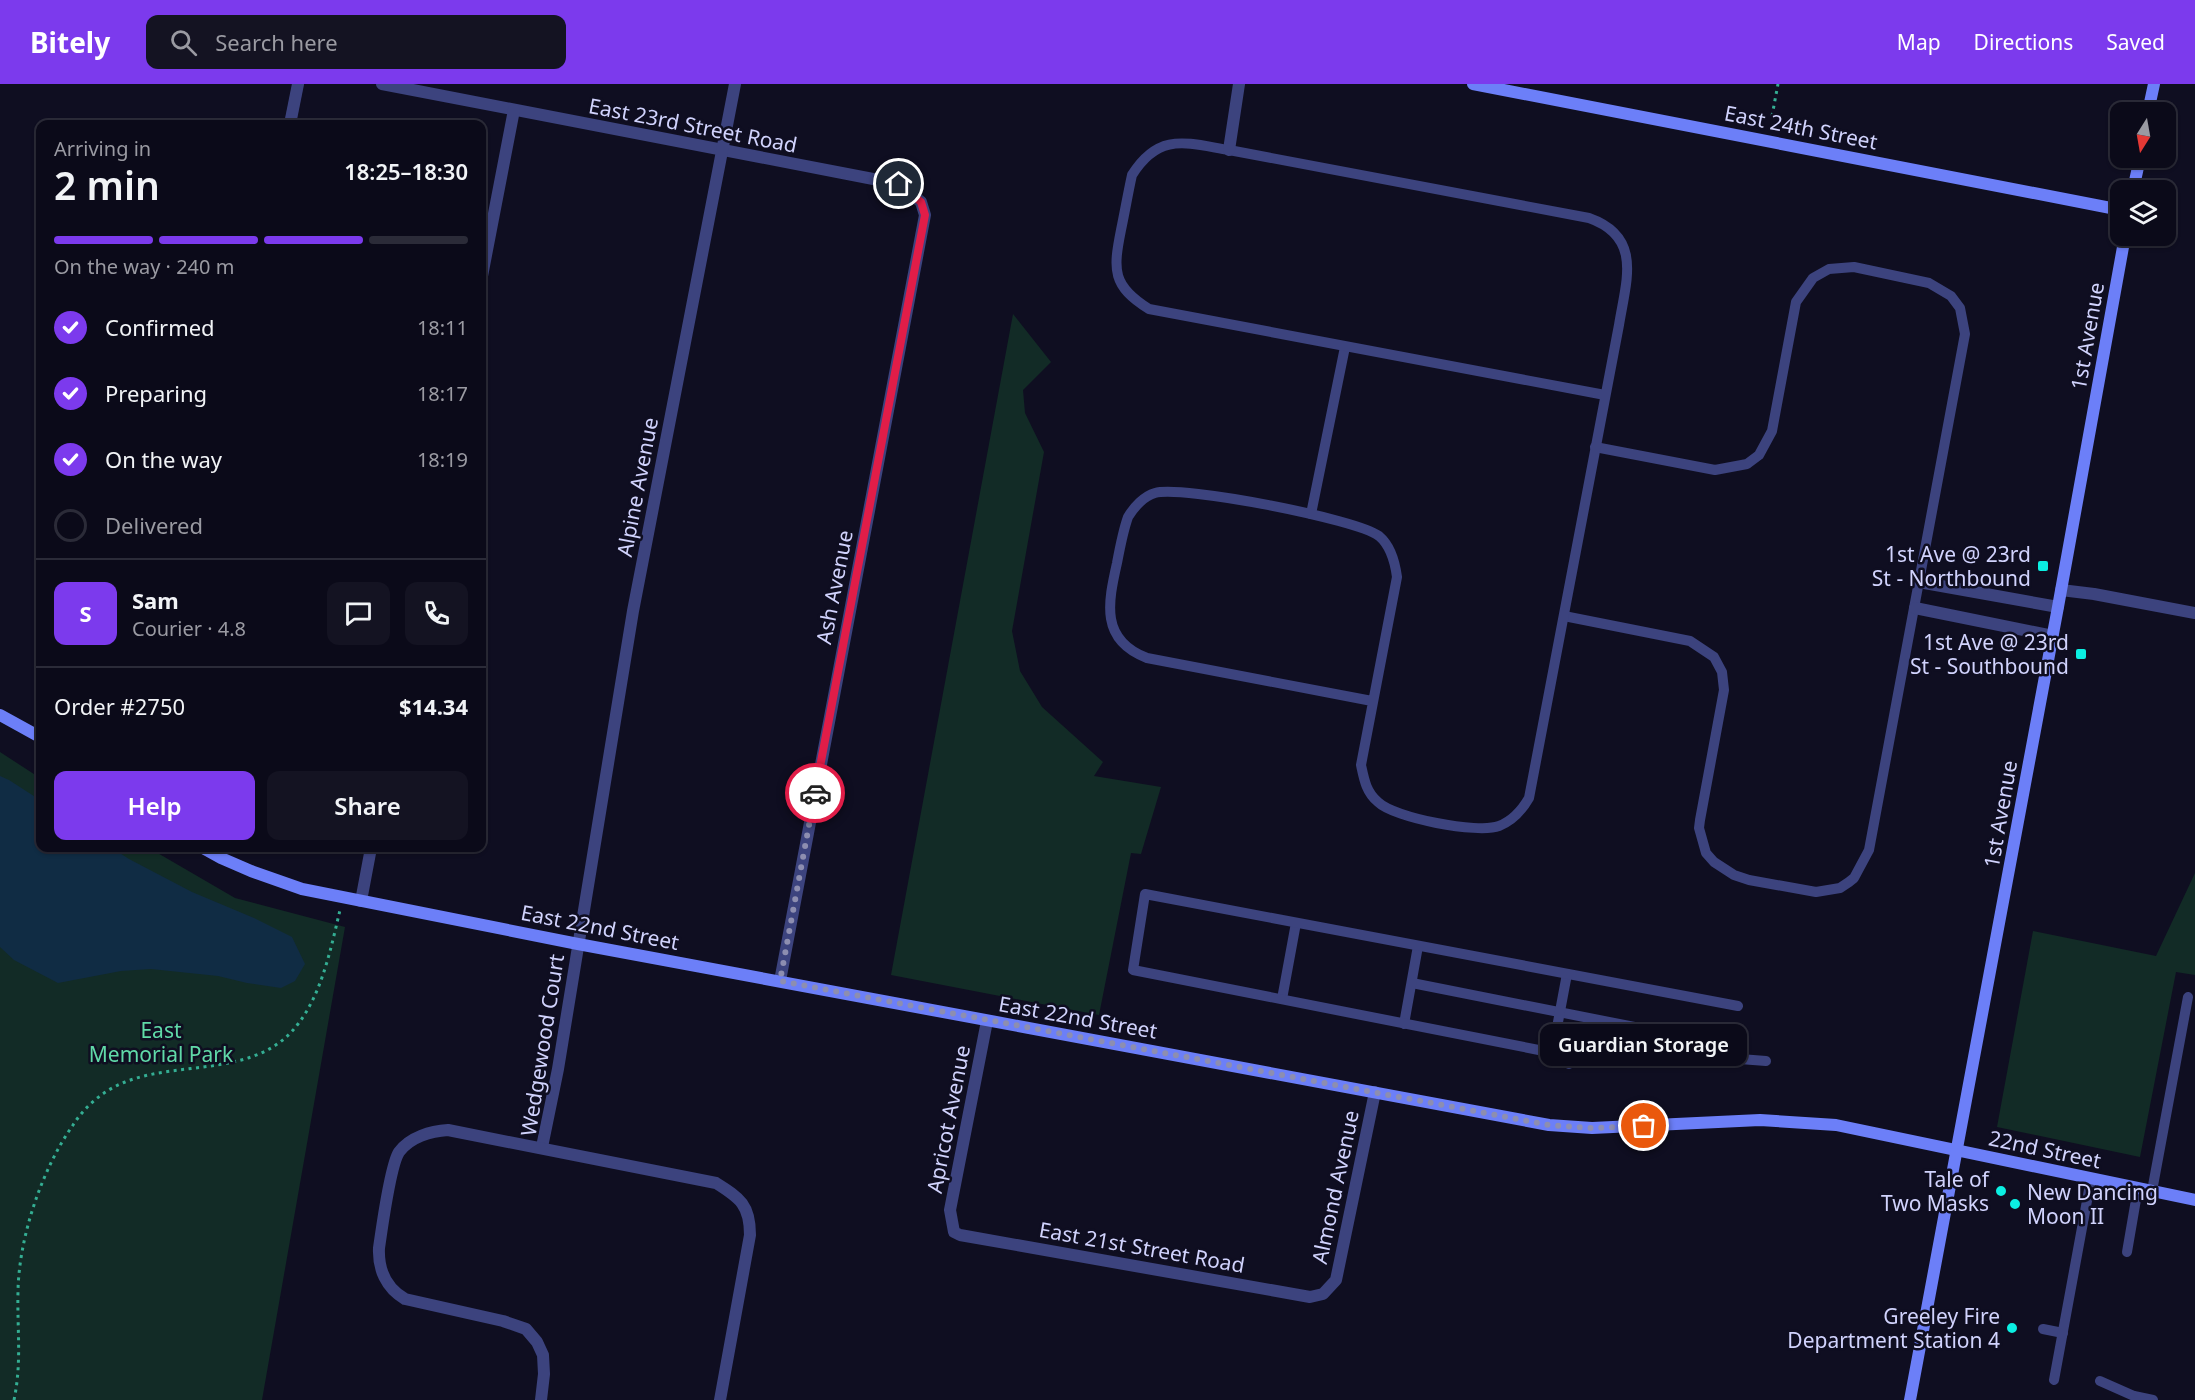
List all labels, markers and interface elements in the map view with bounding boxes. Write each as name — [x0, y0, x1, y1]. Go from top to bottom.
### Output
search box — [146, 15, 566, 69]
text: Bitely — [30, 23, 110, 61]
icon: search — [167, 26, 200, 59]
text: Search here — [215, 27, 338, 57]
text: Map — [1897, 28, 1941, 56]
text: Directions — [1974, 28, 2073, 56]
text: Saved — [2106, 28, 2165, 56]
street label: East 23rd Street Road — [586, 91, 800, 159]
street label: East 24th Street — [1722, 98, 1880, 156]
north arrow — [2110, 102, 2176, 168]
map controls — [2110, 102, 2176, 246]
text: Arriving in — [54, 135, 151, 162]
text: 18:25–18:30 — [344, 156, 468, 186]
text: 2 min — [54, 158, 160, 211]
pin — [873, 158, 924, 209]
icon: home — [882, 167, 915, 200]
button: layers — [2110, 180, 2176, 246]
text: On the way · 240 m — [54, 253, 234, 280]
street label: 1st Avenue — [2064, 280, 2110, 392]
icon: check — [54, 311, 87, 344]
text: Confirmed — [105, 312, 215, 342]
text: 18:11 — [417, 314, 468, 341]
icon: check — [54, 377, 87, 410]
text: Preparing — [105, 378, 207, 408]
text: 18:17 — [417, 380, 468, 407]
street label: Alpine Avenue — [610, 415, 664, 559]
icon: check — [54, 443, 87, 476]
text: On the way — [105, 444, 222, 474]
text: 18:19 — [417, 446, 468, 473]
text: Delivered — [105, 510, 203, 540]
street label: Ash Avenue — [809, 528, 859, 646]
place label: 1st Ave @ 23rd St - Northbound — [1872, 540, 2031, 592]
marker: 1st Ave @ 23rd St - Northbound — [2036, 559, 2050, 573]
button: chat — [327, 582, 390, 645]
button: phone — [405, 582, 468, 645]
text: Sam — [132, 585, 179, 615]
text: S — [79, 598, 92, 628]
text: Courier · 4.8 — [132, 615, 246, 642]
place label: 1st Ave @ 23rd St - Southbound — [1910, 628, 2069, 680]
marker: 1st Ave @ 23rd St - Southbound — [2074, 647, 2088, 661]
text: Order #2750 — [54, 691, 185, 721]
text: $14.34 — [399, 691, 468, 721]
street label: 1st Avenue — [1977, 758, 2023, 870]
courier — [785, 763, 845, 823]
button: Help — [54, 771, 255, 840]
button: Share — [267, 771, 468, 840]
icon: car — [799, 777, 832, 810]
street label: East 22nd Street — [519, 898, 682, 956]
street label: Wedgewood Court — [514, 952, 570, 1138]
street label: East 22nd Street — [996, 989, 1160, 1045]
park label: East Memorial Park — [89, 1016, 234, 1068]
callout: Guardian Storage — [1540, 1024, 1748, 1066]
text: Guardian Storage — [1558, 1031, 1729, 1058]
street label: Apricot Avenue — [920, 1043, 976, 1195]
pin — [1618, 1100, 1669, 1151]
street label: Almond Avenue — [1305, 1108, 1365, 1266]
icon: bag — [1627, 1109, 1660, 1142]
street label: 22nd Street — [1986, 1123, 2104, 1175]
place label: Tale of Two Masks — [1881, 1165, 1991, 1217]
place label: New Dancing Moon II — [2027, 1178, 2158, 1230]
marker: Tale of Two Masks — [1994, 1184, 2008, 1198]
marker: New Dancing Moon II — [2008, 1197, 2022, 1211]
street label: East 21st Street Road — [1037, 1215, 1247, 1279]
place label: Greeley Fire Department Station 4 — [1787, 1302, 2000, 1354]
marker: Greeley Fire Department Station 4 — [2005, 1321, 2019, 1335]

